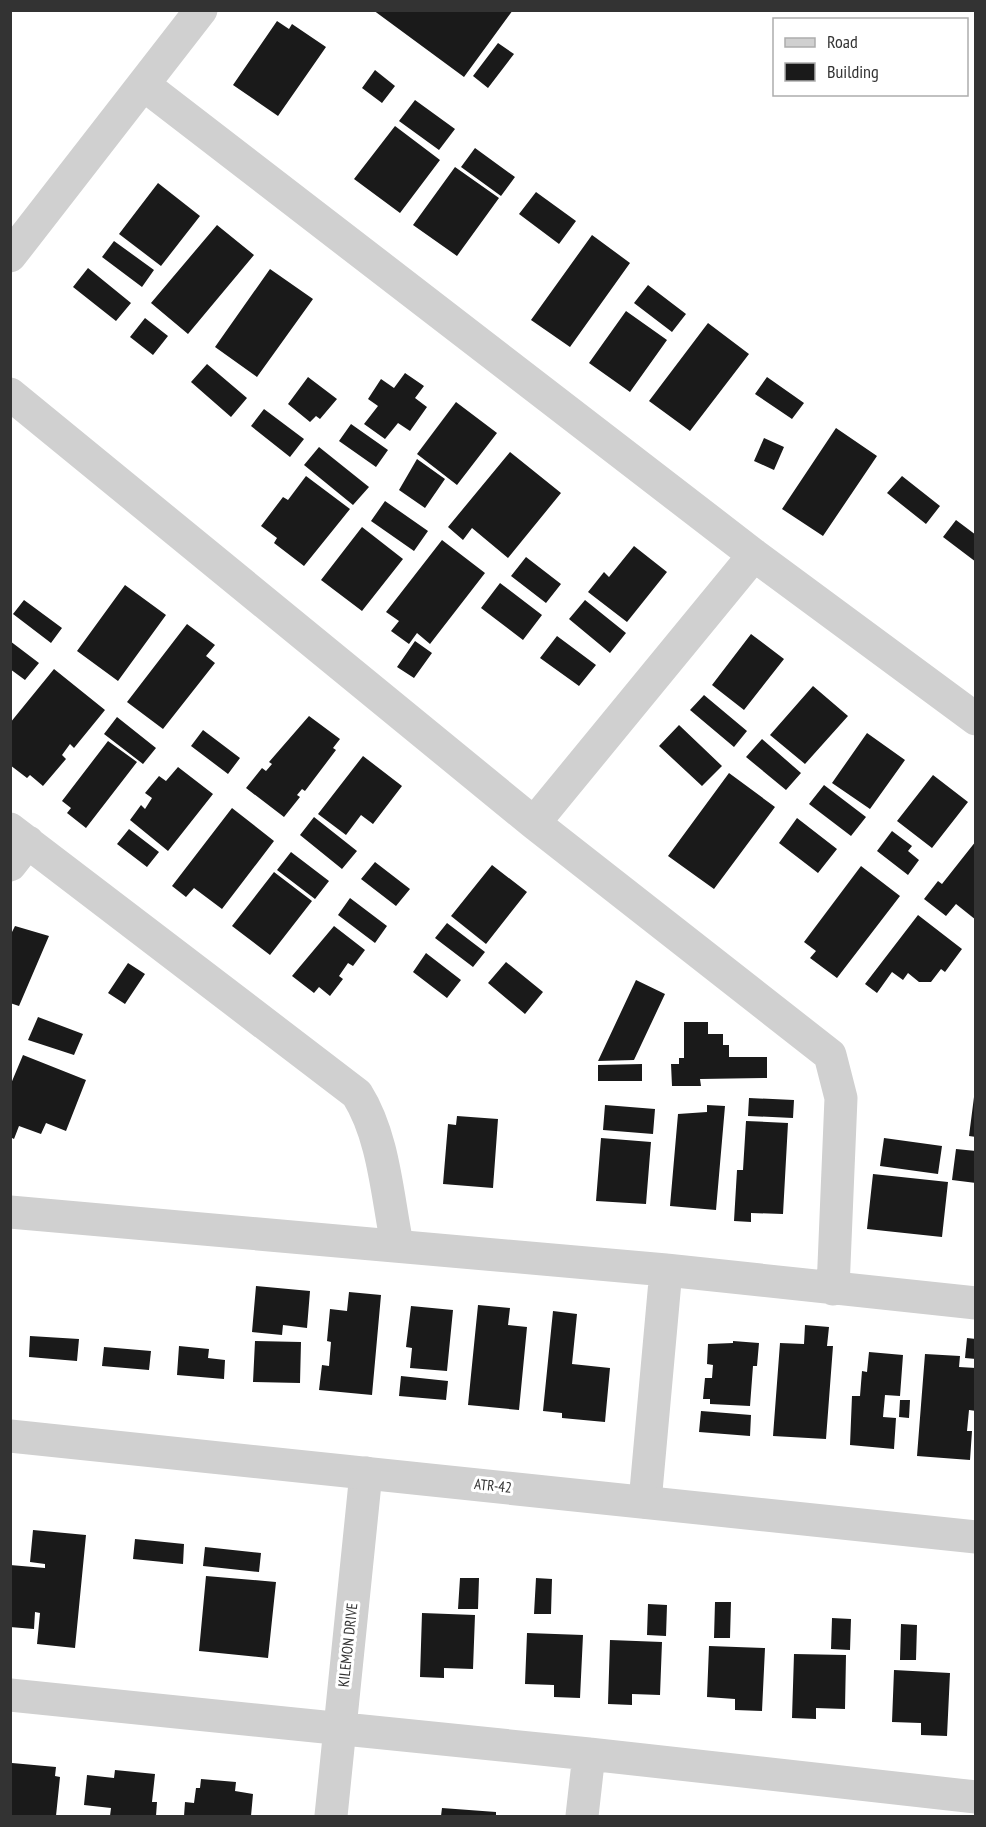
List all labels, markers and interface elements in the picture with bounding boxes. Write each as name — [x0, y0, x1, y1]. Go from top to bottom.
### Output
legend — [773, 18, 968, 96]
text: Road — [827, 30, 858, 53]
text: Building — [827, 60, 879, 83]
street label: ATR-42 — [473, 1474, 513, 1497]
street label: KILEMON DRIVE — [334, 1602, 361, 1688]

